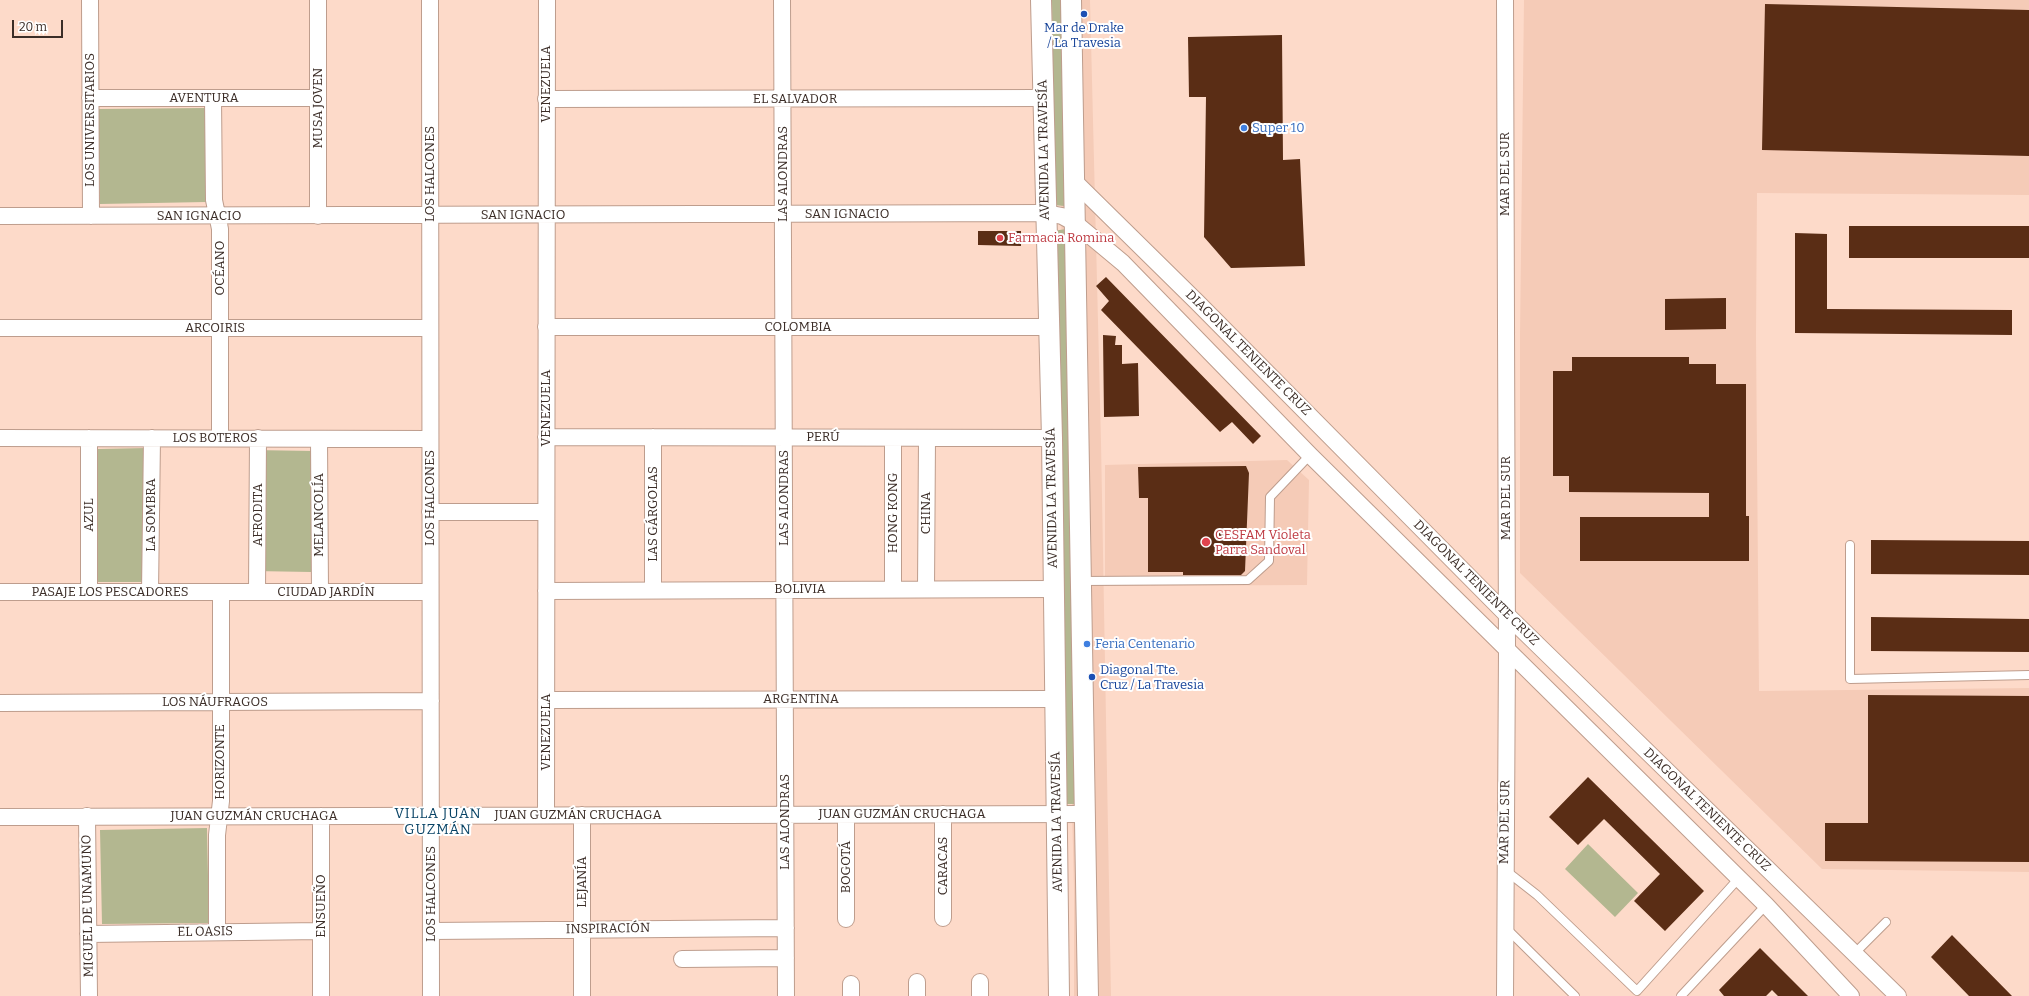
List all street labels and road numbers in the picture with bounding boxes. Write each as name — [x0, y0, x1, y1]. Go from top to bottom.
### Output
street label: VENEZUELA — [538, 46, 554, 122]
street label: LOS UNIVERSITARIOS — [82, 53, 98, 187]
street label: MUSA JOVEN — [310, 68, 326, 148]
street label: AVENIDA LA TRAVESÍA — [1035, 79, 1053, 221]
street label: AVENTURA — [169, 90, 239, 106]
street label: EL SALVADOR — [753, 91, 837, 107]
street label: LOS HALCONES — [422, 126, 438, 222]
street label: LAS ALONDRAS — [775, 126, 791, 222]
street label: MAR DEL SUR — [1497, 132, 1513, 216]
street label: SAN IGNACIO — [805, 206, 889, 222]
street label: SAN IGNACIO — [481, 207, 565, 223]
street label: SAN IGNACIO — [157, 208, 241, 224]
street label: OCÉANO — [212, 241, 228, 295]
street label: DIAGONAL TENIENTE CRUZ — [1182, 287, 1314, 419]
street label: COLOMBIA — [764, 319, 832, 335]
street label: ARCOIRIS — [185, 320, 245, 336]
street label: VENEZUELA — [538, 370, 554, 446]
street label: AVENIDA LA TRAVESÍA — [1043, 427, 1061, 569]
street label: PERÚ — [806, 429, 840, 445]
street label: LOS BOTEROS — [172, 430, 258, 446]
street label: LOS HALCONES — [422, 450, 438, 546]
street label: LAS ALONDRAS — [776, 450, 792, 546]
street label: MAR DEL SUR — [1498, 456, 1514, 540]
street label: LAS GÁRGOLAS — [645, 466, 661, 562]
street label: MELANCOLÍA — [311, 473, 327, 557]
street label: HONG KONG — [885, 473, 901, 553]
street label: LA SOMBRA — [143, 478, 159, 552]
street label: AFRODITA — [250, 483, 266, 547]
street label: CHINA — [918, 492, 934, 534]
street label: AZUL — [81, 498, 97, 532]
street label: DIAGONAL TENIENTE CRUZ — [1410, 517, 1542, 649]
street label: BOLIVIA — [774, 581, 826, 597]
street label: PASAJE LOS PESCADORES — [31, 584, 189, 600]
street label: CIUDAD JARDÍN — [277, 584, 375, 600]
street label: ARGENTINA — [763, 691, 839, 707]
street label: LOS NÁUFRAGOS — [162, 694, 268, 710]
street label: VENEZUELA — [538, 694, 554, 770]
street label: HORIZONTE — [212, 724, 228, 800]
street label: DIAGONAL TENIENTE CRUZ — [1640, 745, 1774, 875]
street label: AVENIDA LA TRAVESÍA — [1048, 751, 1066, 893]
street label: LAS ALONDRAS — [777, 774, 793, 870]
street label: MAR DEL SUR — [1496, 780, 1514, 864]
street label: JUAN GUZMÁN CRUCHAGA — [818, 806, 986, 822]
street label: JUAN GUZMÁN CRUCHAGA — [494, 807, 662, 823]
street label: JUAN GUZMÁN CRUCHAGA — [170, 808, 338, 824]
street label: MIGUEL DE UNAMUNO — [79, 835, 97, 977]
street label: CARACAS — [935, 837, 951, 895]
street label: BOGOTÁ — [838, 841, 854, 893]
street label: LOS HALCONES — [423, 846, 439, 942]
street label: LEJANÍA — [574, 856, 590, 908]
street label: ENSUEÑO — [313, 874, 329, 938]
street label: INSPIRACIÓN — [566, 920, 650, 938]
street label: EL OASIS — [177, 924, 233, 940]

